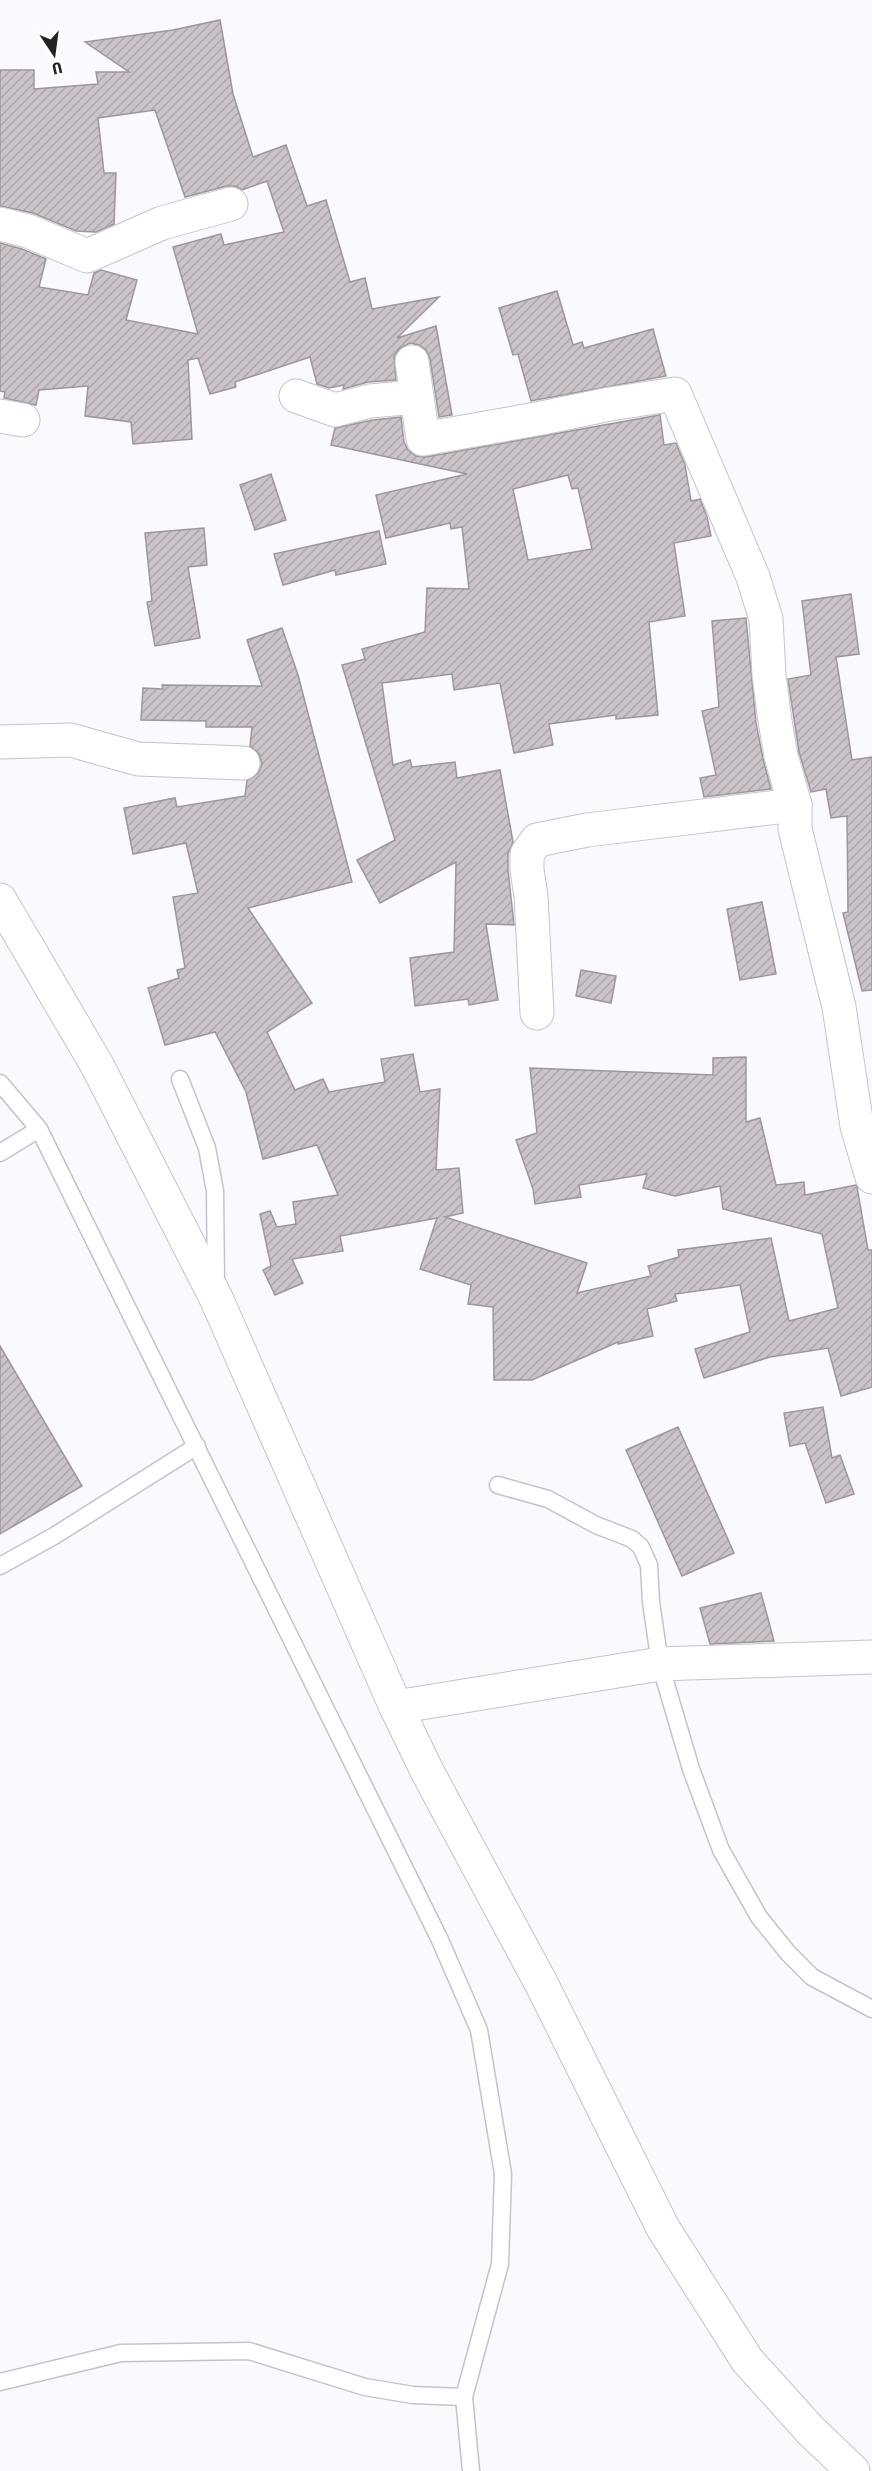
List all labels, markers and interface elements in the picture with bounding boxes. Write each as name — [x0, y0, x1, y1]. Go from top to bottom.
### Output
north arrow — [24, 24, 84, 84]
text: U — [51, 58, 64, 78]

